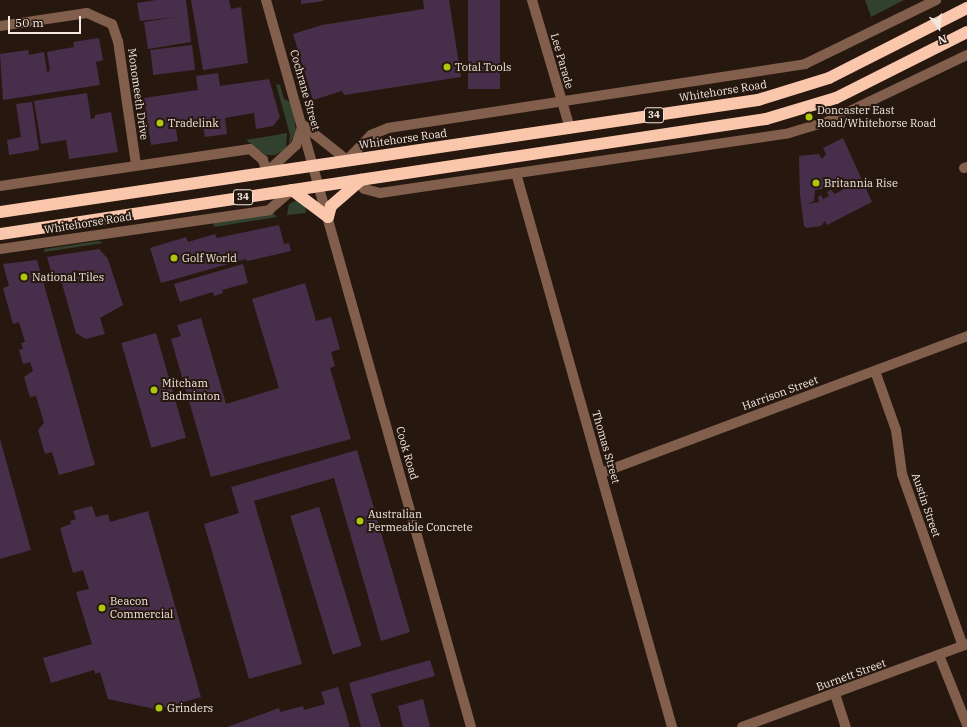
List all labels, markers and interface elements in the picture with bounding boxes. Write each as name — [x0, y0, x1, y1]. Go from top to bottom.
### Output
scale bar — [10, 8, 83, 34]
north arrow — [919, 8, 959, 48]
text: 50 m — [15, 15, 44, 30]
street label: Lee Parade — [548, 32, 576, 90]
text: N — [936, 32, 948, 47]
street label: Monomeeth Drive — [125, 47, 151, 141]
street label: Cochrane Street — [287, 48, 323, 132]
place label: Total Tools — [455, 60, 511, 74]
marker: Total Tools — [442, 62, 452, 72]
street label: Whitehorse Road — [678, 78, 768, 104]
place label: Doncaster East Road/Whitehorse Road — [817, 104, 936, 130]
road number: 34 — [644, 107, 664, 123]
marker: Doncaster East Road/Whitehorse Road — [804, 112, 814, 122]
place label: Tradelink — [168, 116, 219, 130]
marker: Tradelink — [155, 118, 165, 128]
street label: Whitehorse Road — [358, 126, 448, 152]
place label: Britannia Rise — [824, 176, 898, 190]
marker: Britannia Rise — [811, 178, 821, 188]
road number: 34 — [233, 189, 253, 205]
street label: Whitehorse Road — [43, 210, 133, 236]
place label: Golf World — [182, 251, 237, 265]
marker: Golf World — [169, 253, 179, 263]
place label: National Tiles — [32, 270, 104, 284]
marker: National Tiles — [19, 272, 29, 282]
street label: Harrison Street — [740, 373, 820, 413]
place label: Mitcham Badminton — [162, 377, 220, 403]
marker: Mitcham Badminton — [149, 385, 159, 395]
street label: Thomas Street — [589, 409, 623, 485]
street label: Cook Road — [393, 425, 421, 481]
street label: Austin Street — [909, 471, 943, 539]
place label: Australian Permeable Concrete — [368, 508, 473, 534]
marker: Australian Permeable Concrete — [355, 516, 365, 526]
place label: Beacon Commercial — [110, 595, 173, 621]
marker: Beacon Commercial — [97, 603, 107, 613]
street label: Burnett Street — [814, 656, 888, 694]
place label: Grinders — [167, 701, 213, 715]
marker: Grinders — [154, 703, 164, 713]

